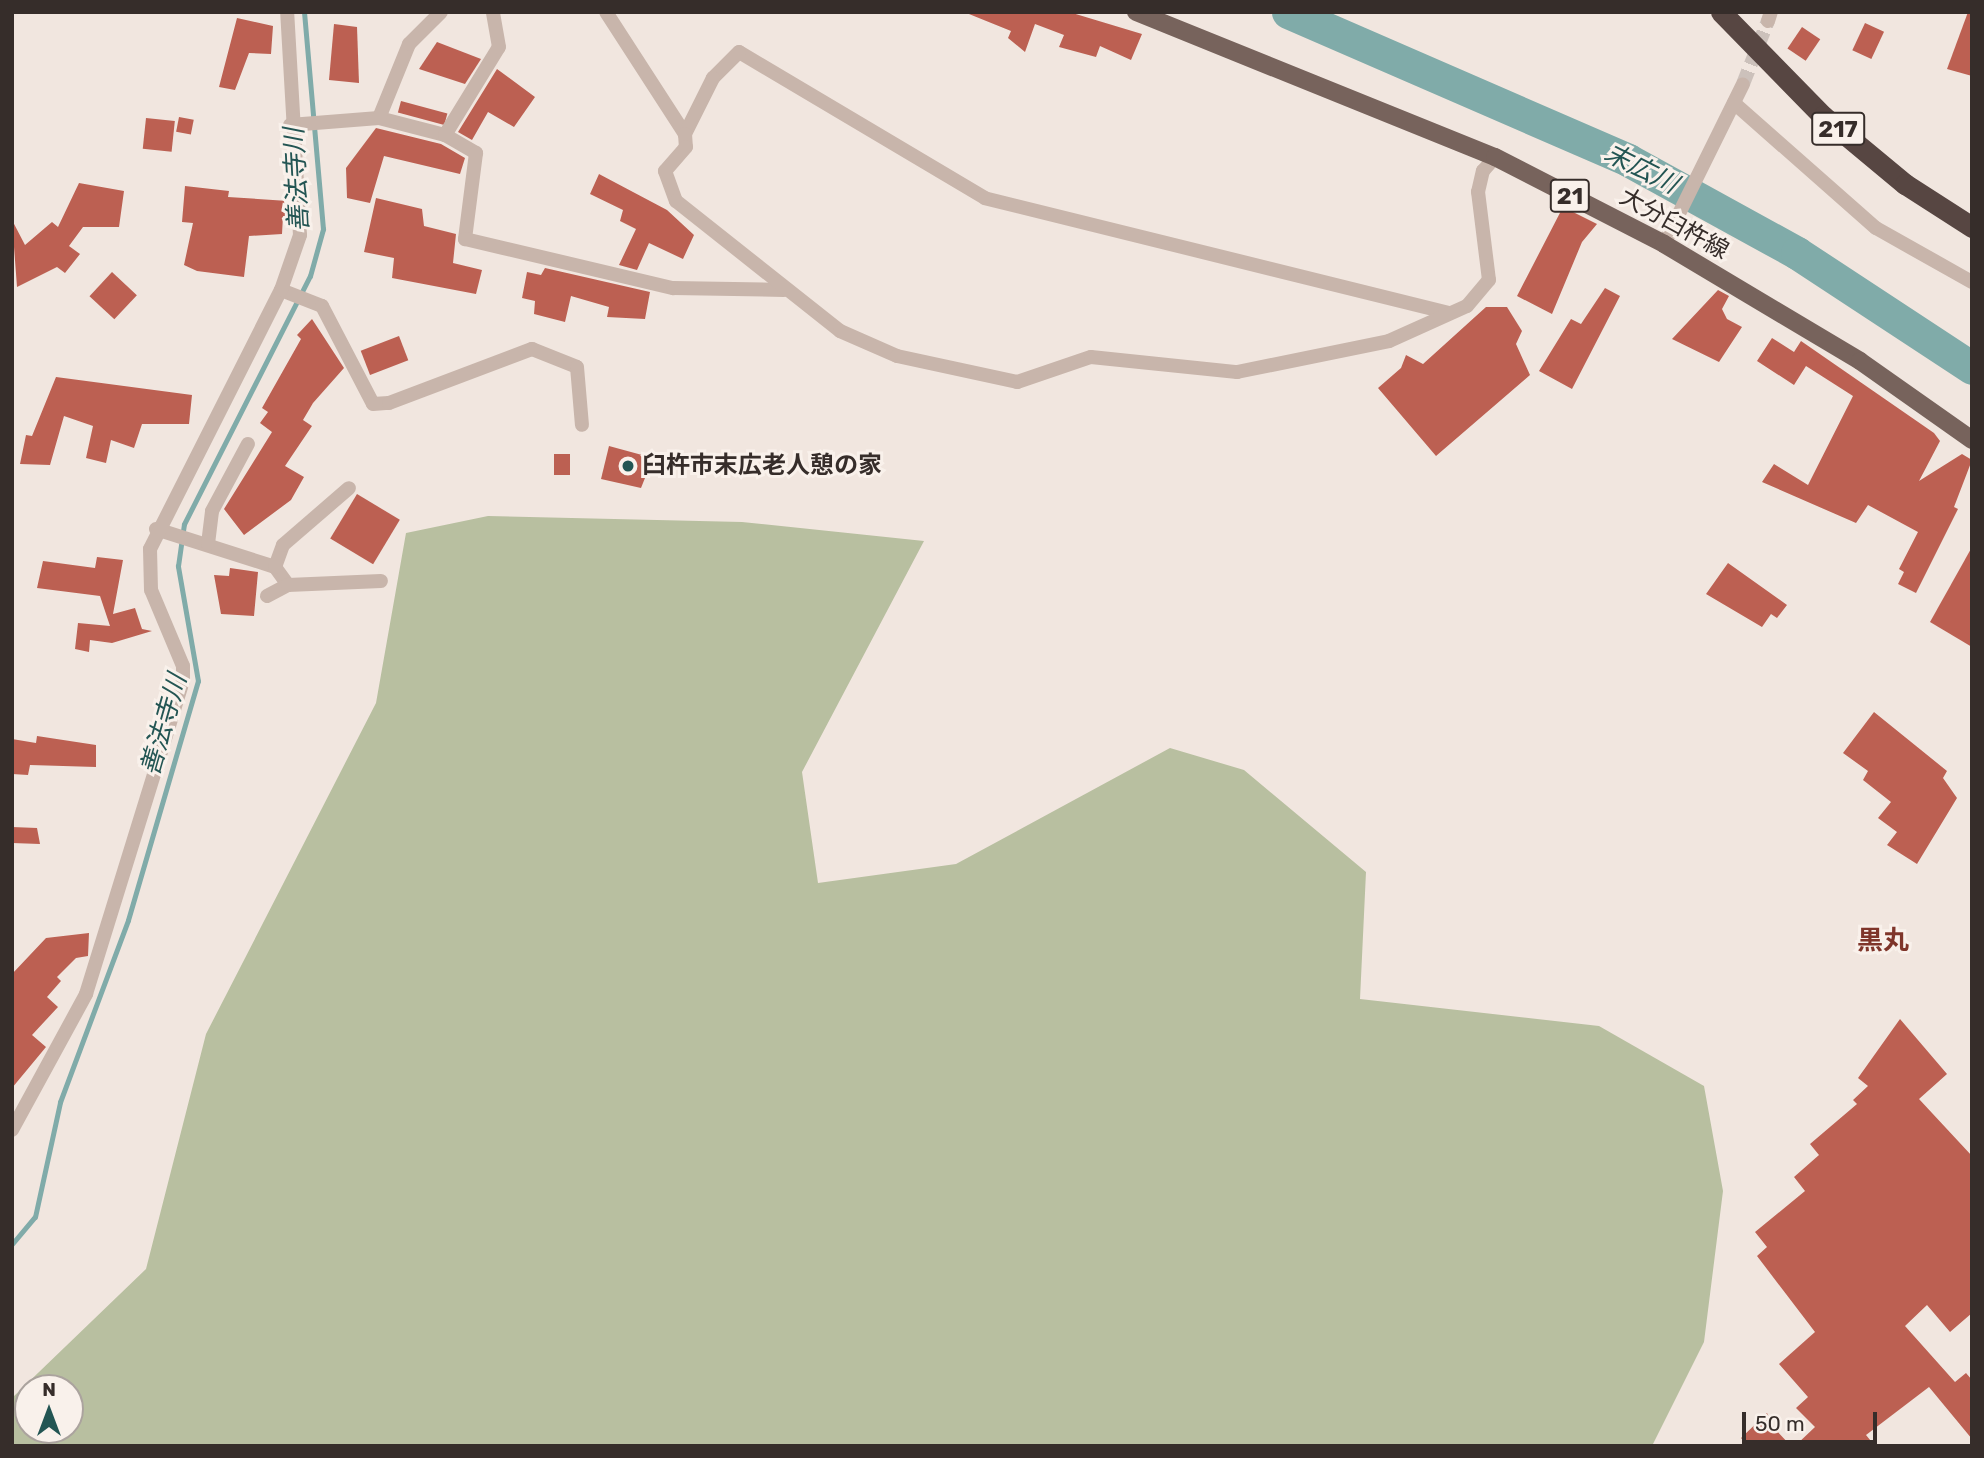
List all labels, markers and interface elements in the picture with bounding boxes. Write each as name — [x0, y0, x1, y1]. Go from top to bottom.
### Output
road number: 217 — [1810, 110, 1866, 148]
water label: 善法寺川 — [279, 127, 315, 233]
water label: 末広川 — [1599, 137, 1683, 201]
road number: 21 — [1549, 176, 1591, 216]
street label: 大分臼杵線 — [1615, 182, 1733, 266]
place label: 臼杵市末広老人憩の家 — [642, 452, 882, 480]
marker: 臼杵市末広老人憩の家 — [620, 458, 636, 474]
water label: 善法寺川 — [135, 671, 193, 779]
district label: 黒丸 — [1857, 925, 1909, 957]
north arrow — [14, 1374, 84, 1444]
text: N — [42, 1378, 56, 1401]
scale bar — [1746, 1398, 1881, 1442]
text: 50 m — [1755, 1411, 1805, 1436]

